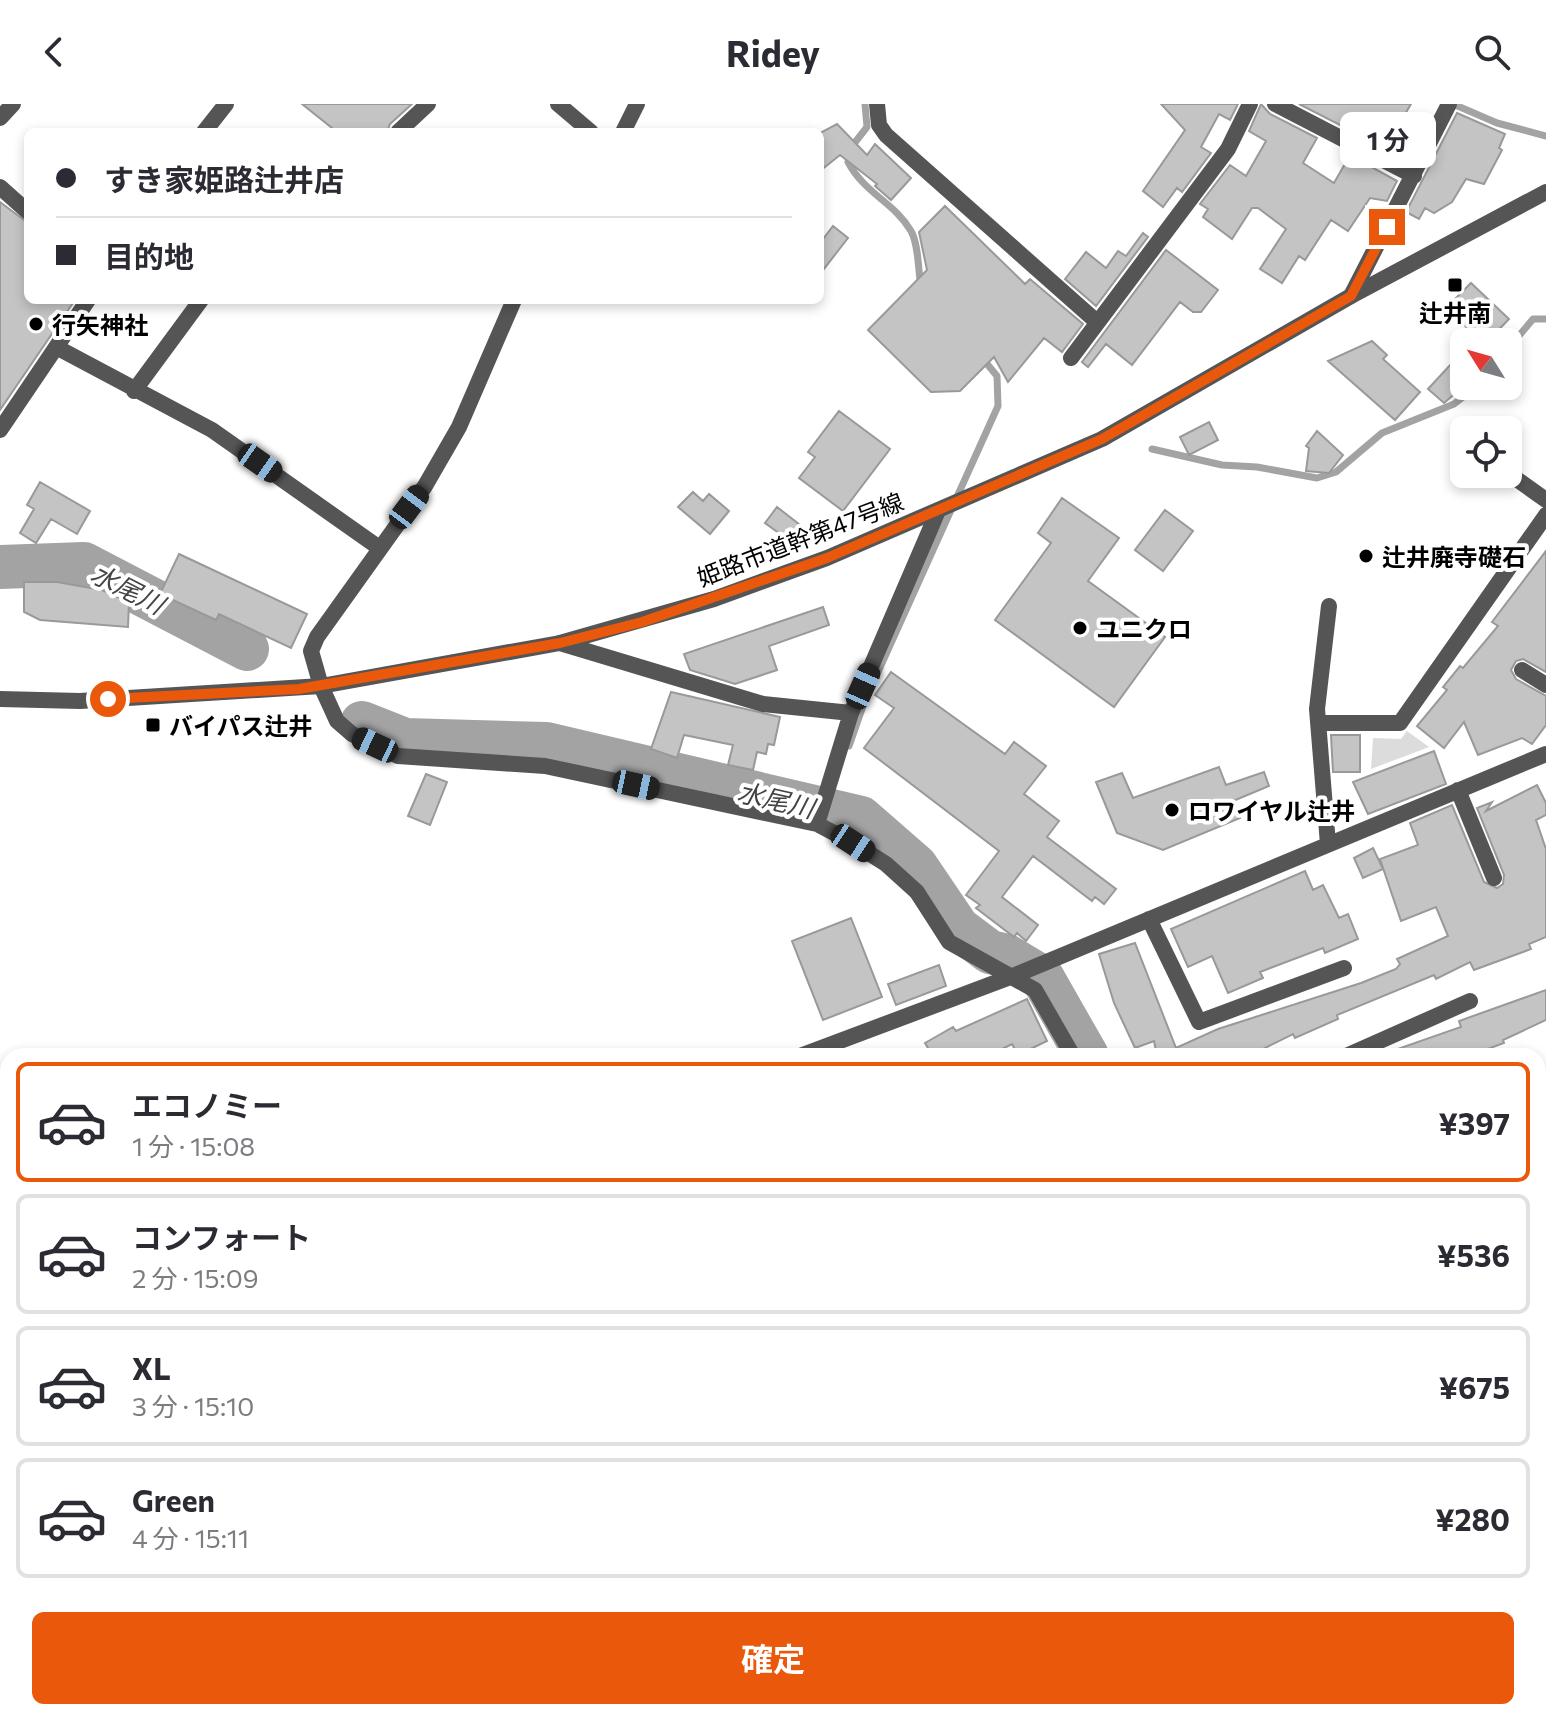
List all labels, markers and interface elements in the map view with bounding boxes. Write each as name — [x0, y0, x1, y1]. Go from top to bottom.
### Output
icon: back — [32, 30, 76, 74]
text: Ridey — [726, 30, 820, 74]
icon: search — [1470, 30, 1514, 74]
callout: 1 分 — [1339, 111, 1435, 167]
text: 1 分 — [1367, 124, 1409, 155]
text: すき家姫路辻井店 — [104, 160, 344, 197]
route end — [1369, 209, 1405, 245]
text: 目的地 — [104, 237, 194, 274]
marker: 辻井南 — [1446, 276, 1464, 294]
place label: 辻井南 — [1419, 298, 1491, 327]
place label: 行矢神社 — [52, 310, 148, 339]
marker: 行矢神社 — [27, 315, 45, 333]
north arrow — [1450, 328, 1522, 400]
map controls — [1450, 328, 1522, 488]
button: locate — [1450, 416, 1522, 488]
car — [233, 439, 287, 487]
car — [385, 481, 433, 533]
street label: 姫路市道幹第47号線 — [693, 486, 907, 592]
place label: 辻井廃寺礎石 — [1382, 542, 1526, 571]
marker: 辻井廃寺礎石 — [1357, 547, 1375, 565]
water label: 水尾川 — [86, 556, 172, 621]
place label: ユニクロ — [1096, 614, 1192, 643]
marker: ユニクロ — [1071, 619, 1089, 637]
car — [842, 659, 884, 713]
route start — [90, 681, 126, 717]
place label: バイパス辻井 — [169, 711, 313, 740]
marker: バイパス辻井 — [144, 716, 162, 734]
car — [348, 724, 402, 766]
car — [610, 768, 662, 802]
water label: 水尾川 — [735, 775, 820, 824]
place label: ロワイヤル辻井 — [1188, 796, 1355, 825]
marker: ロワイヤル辻井 — [1163, 801, 1181, 819]
car — [826, 820, 880, 866]
icon: car — [36, 1086, 108, 1158]
text: エコノミー — [132, 1086, 282, 1123]
text: ¥397 — [1438, 1104, 1510, 1141]
text: 1 分 · 15:08 — [132, 1130, 255, 1161]
icon: car — [36, 1218, 108, 1290]
text: コンフォート — [132, 1218, 311, 1255]
text: ¥536 — [1437, 1236, 1510, 1273]
text: 2 分 · 15:09 — [132, 1262, 258, 1293]
text: XL — [132, 1349, 171, 1386]
icon: car — [36, 1350, 108, 1422]
text: ¥675 — [1439, 1368, 1510, 1405]
text: 3 分 · 15:10 — [132, 1390, 254, 1421]
text: Green — [132, 1481, 215, 1518]
icon: car — [36, 1482, 108, 1554]
text: ¥280 — [1435, 1500, 1510, 1537]
text: 4 分 · 15:11 — [132, 1522, 249, 1553]
button: 確定 — [32, 1612, 1514, 1704]

